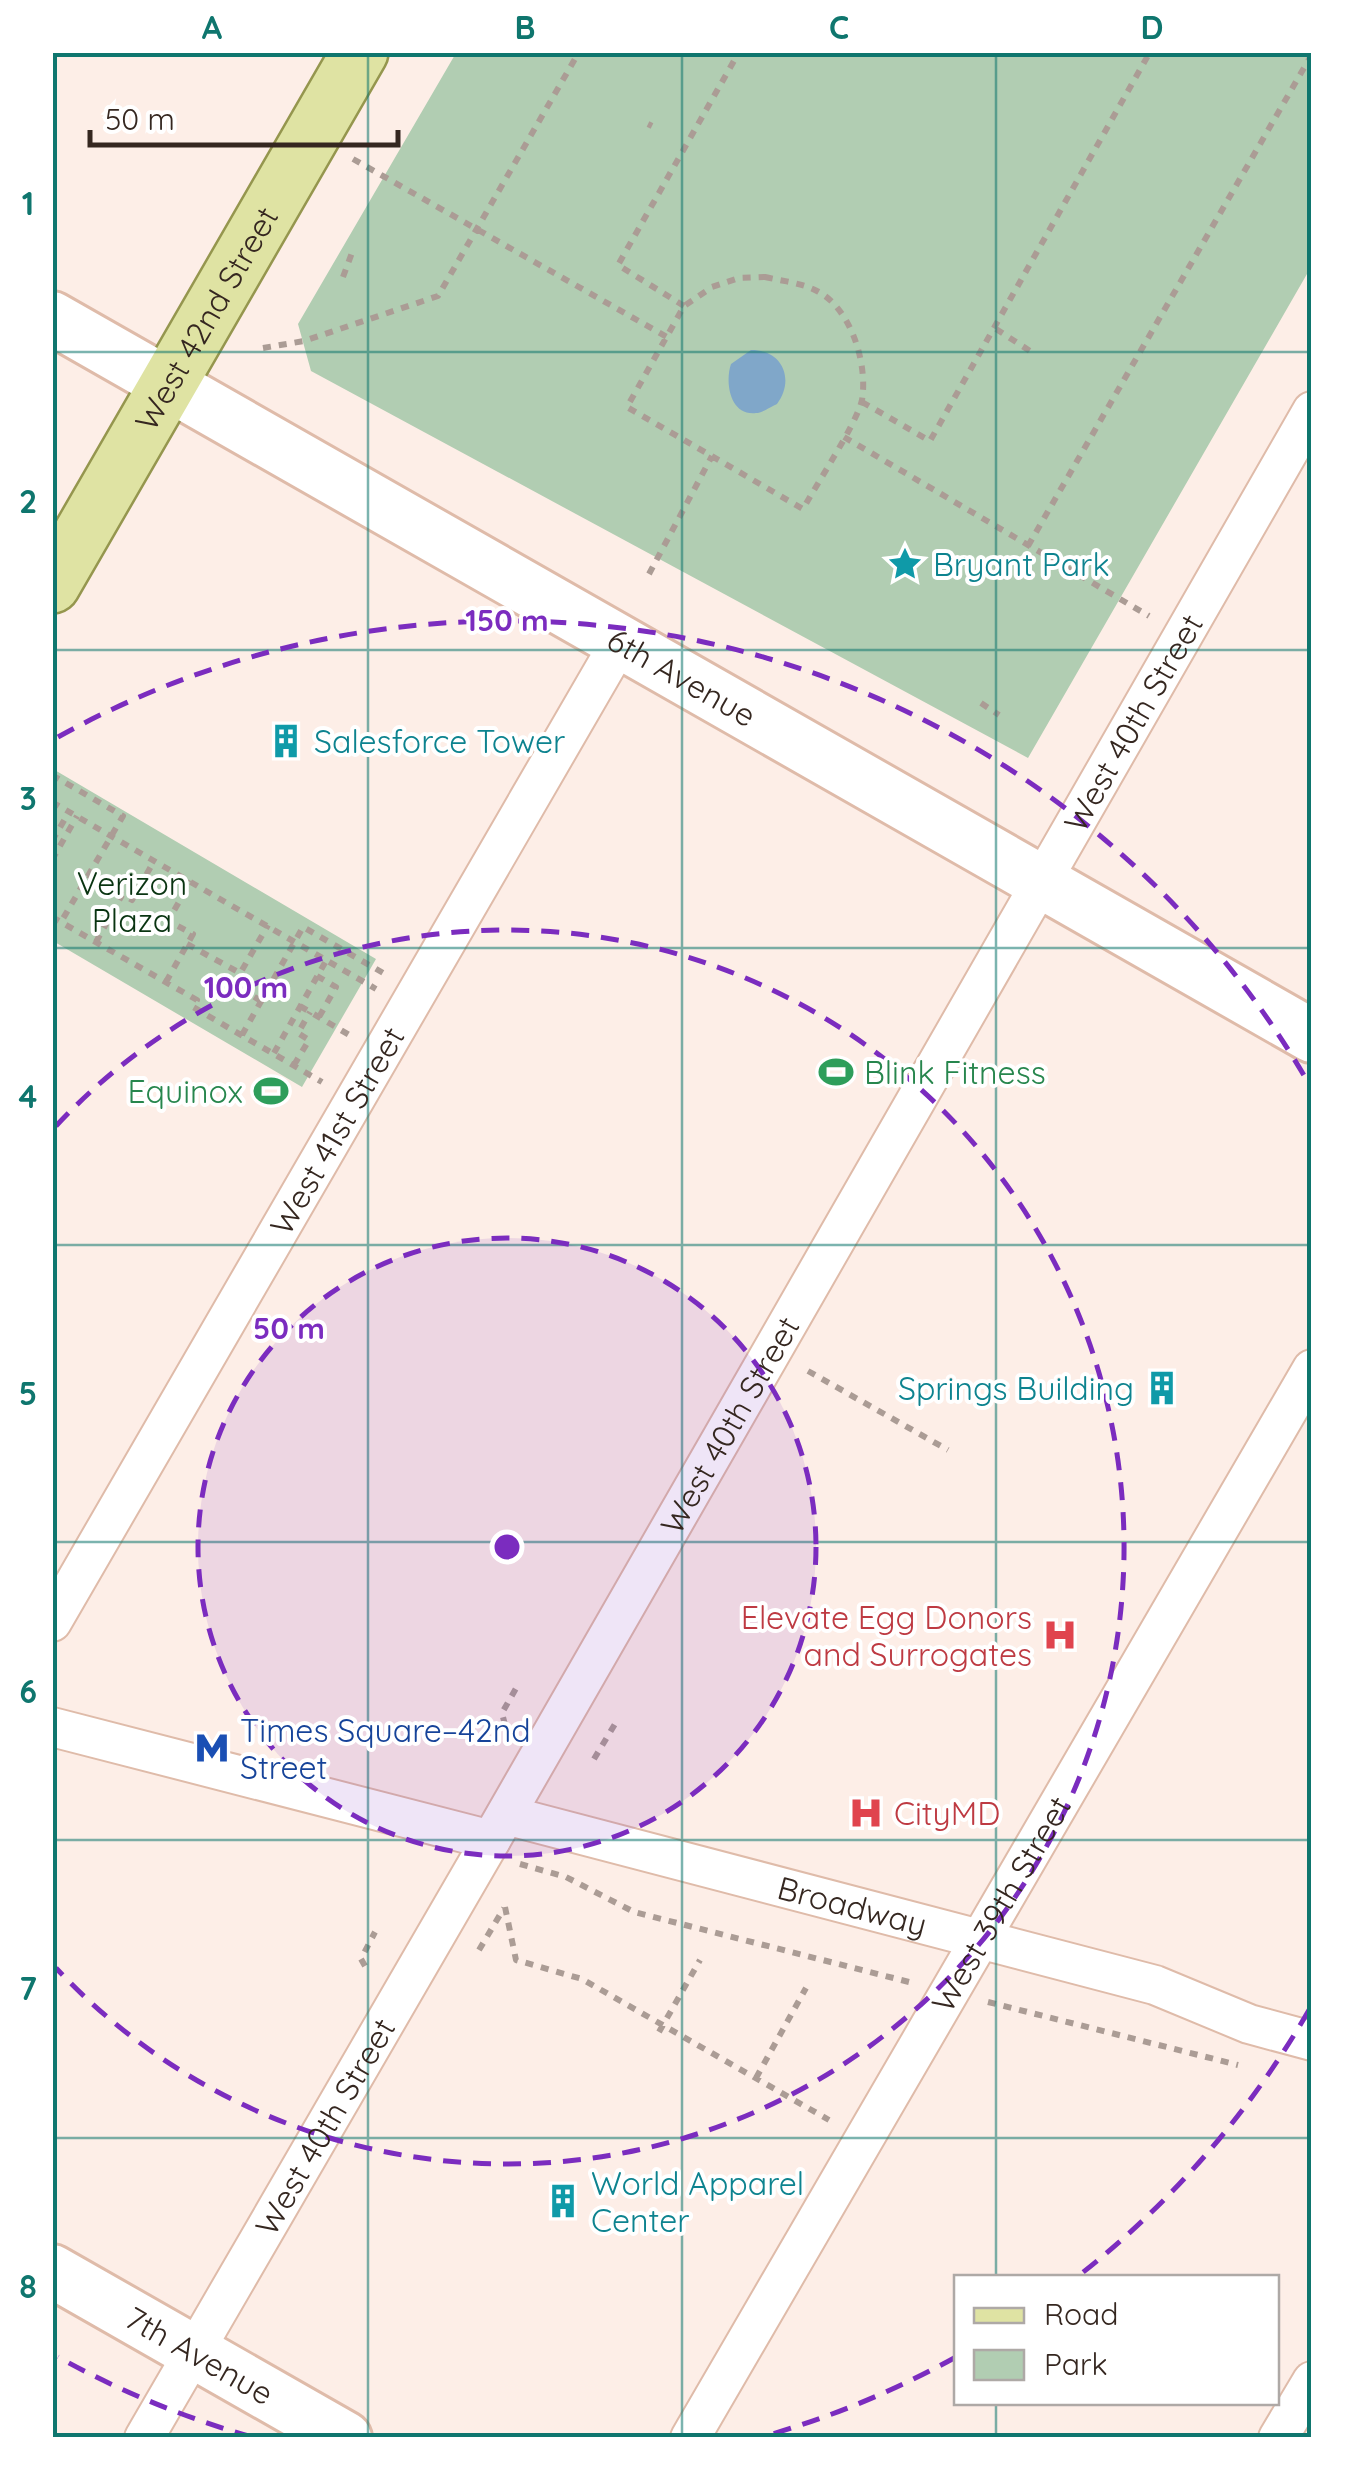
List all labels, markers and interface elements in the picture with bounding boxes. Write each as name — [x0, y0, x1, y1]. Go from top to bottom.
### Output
text: A — [202, 7, 223, 47]
text: B — [515, 7, 535, 47]
text: C — [829, 7, 849, 47]
text: D — [1141, 7, 1163, 47]
scale bar — [90, 85, 398, 147]
text: 50 m — [105, 100, 175, 138]
text: 1 — [22, 183, 34, 223]
street label: West 42nd Street — [126, 199, 286, 437]
text: 2 — [19, 481, 37, 521]
place label: Bryant Park — [933, 544, 1110, 584]
place icon: Bryant Park — [886, 545, 924, 583]
text: 150 m — [465, 601, 549, 639]
street label: West 40th Street — [1055, 607, 1211, 839]
street label: 6th Avenue — [601, 619, 763, 735]
place label: Salesforce Tower — [314, 721, 565, 761]
building icon: Salesforce Tower — [267, 722, 305, 760]
text: 3 — [19, 778, 37, 818]
park label: Verizon Plaza — [77, 863, 187, 940]
text: 100 m — [204, 968, 288, 1006]
street label: West 41st Street — [261, 1019, 413, 1242]
place label: Blink Fitness — [864, 1052, 1046, 1092]
sports icon: Blink Fitness — [817, 1053, 855, 1091]
place label: Equinox — [128, 1071, 243, 1111]
sports icon: Equinox — [252, 1072, 290, 1110]
text: 4 — [19, 1076, 38, 1116]
text: 50 m — [253, 1309, 325, 1347]
street label: West 40th Street — [651, 1309, 808, 1541]
place label: Springs Building — [898, 1368, 1134, 1408]
building icon: Springs Building — [1143, 1369, 1181, 1407]
text: 5 — [19, 1373, 37, 1413]
centre of rings — [489, 1529, 525, 1565]
place label: Elevate Egg Donors and Surrogates — [741, 1597, 1032, 1674]
hospital icon: Elevate Egg Donors and Surrogates — [1041, 1616, 1079, 1654]
text: 6 — [19, 1671, 37, 1711]
place label: Times Square–42nd Street — [240, 1710, 531, 1787]
metro station icon: Times Square–42nd Street — [193, 1729, 231, 1767]
street label: West 39th Street — [922, 1789, 1079, 2019]
place label: CityMD — [894, 1793, 1000, 1833]
hospital icon: CityMD — [847, 1794, 885, 1832]
street label: Broadway — [774, 1867, 931, 1944]
text: 7 — [19, 1968, 37, 2008]
street label: West 40th Street — [246, 2011, 403, 2242]
place label: World Apparel Center — [591, 2163, 804, 2240]
building icon: World Apparel Center — [544, 2182, 582, 2220]
text: 8 — [19, 2266, 37, 2306]
legend — [954, 2275, 1279, 2405]
text: Road — [1044, 2295, 1118, 2333]
street label: 7th Avenue — [119, 2297, 281, 2413]
text: Park — [1044, 2345, 1108, 2383]

